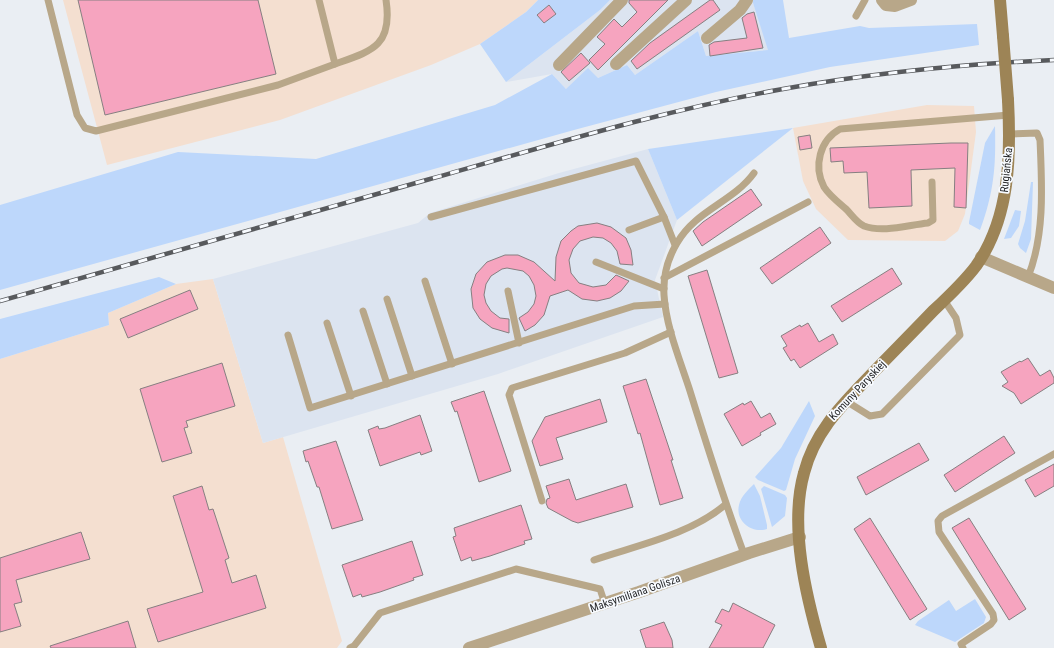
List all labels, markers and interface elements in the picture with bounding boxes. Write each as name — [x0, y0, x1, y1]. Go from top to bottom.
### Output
street label: Rugiańska — [998, 147, 1015, 193]
street label: Komuny Paryskiej — [826, 358, 888, 423]
street label: Maksymiliana Golisza — [588, 572, 682, 615]

